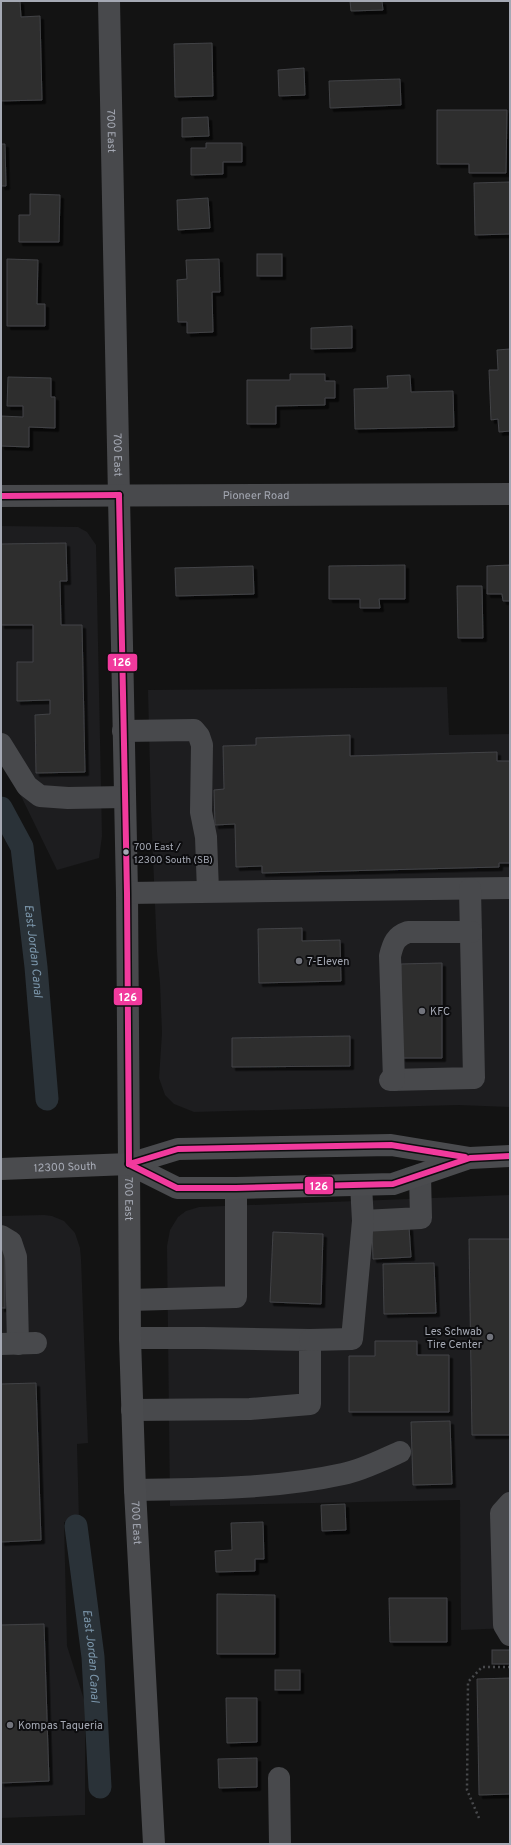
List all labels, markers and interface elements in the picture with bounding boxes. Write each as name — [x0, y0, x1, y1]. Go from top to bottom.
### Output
street label: 700 East — [103, 109, 118, 153]
street label: 700 East — [110, 433, 125, 477]
street label: Pioneer Road — [223, 489, 289, 503]
line badge: 126 — [107, 653, 138, 672]
text: 126 — [113, 656, 131, 670]
place label: 700 East / 12300 South (SB) — [134, 841, 213, 867]
marker: 700 East / 12300 South (SB) — [121, 847, 131, 857]
water label: East Jordan Canal — [20, 904, 46, 999]
place label: 7-Eleven — [307, 955, 349, 969]
marker: 7-Eleven — [294, 956, 304, 966]
line badge: 126 — [113, 987, 143, 1006]
text: 126 — [119, 991, 137, 1005]
place label: KFC — [430, 1005, 450, 1019]
marker: KFC — [417, 1006, 427, 1016]
street label: 12300 South — [33, 1159, 97, 1176]
line badge: 126 — [304, 1176, 334, 1195]
street label: 700 East — [121, 1177, 135, 1221]
text: 126 — [310, 1180, 328, 1194]
place label: Les Schwab Tire Center — [425, 1325, 483, 1352]
marker: Les Schwab Tire Center — [485, 1332, 495, 1342]
street label: 700 East — [128, 1501, 144, 1545]
water label: East Jordan Canal — [78, 1609, 102, 1704]
place label: Kompas Taqueria — [18, 1719, 103, 1733]
marker: Kompas Taqueria — [5, 1720, 15, 1730]

